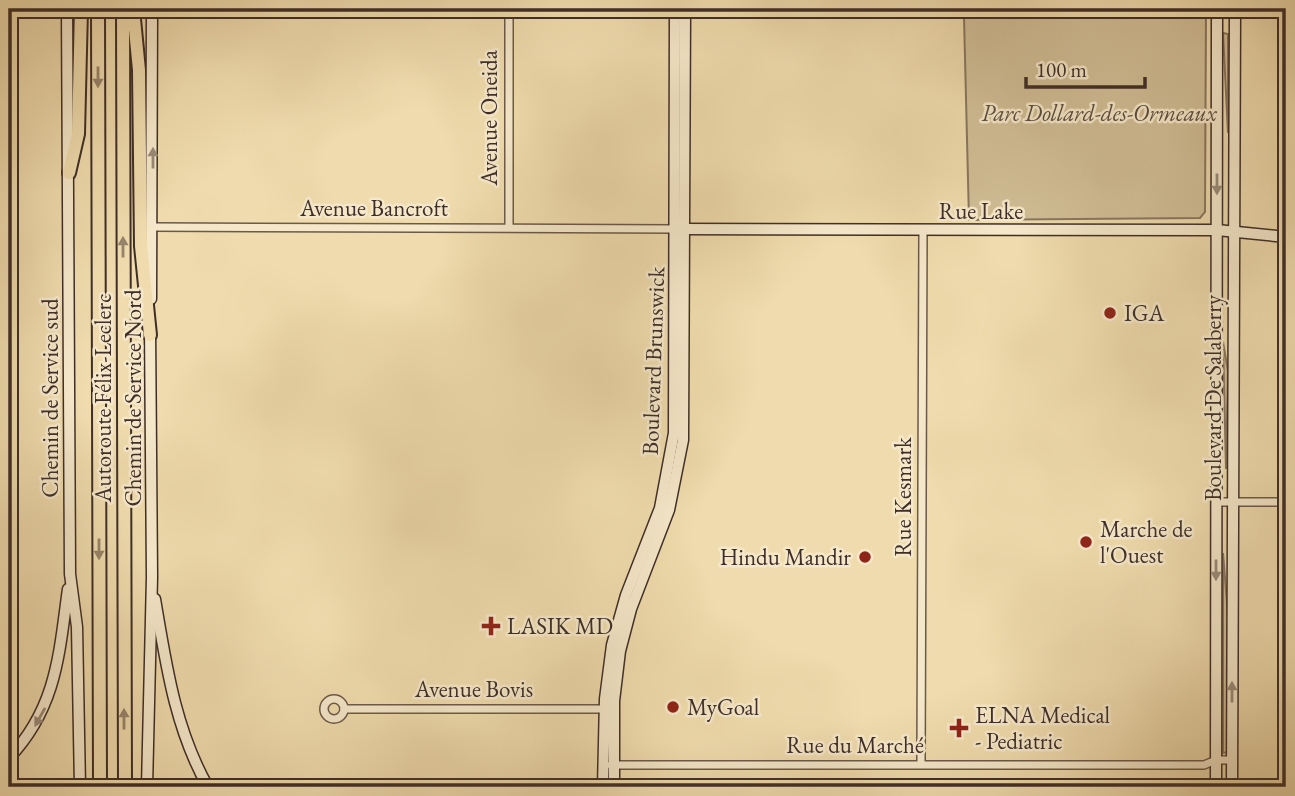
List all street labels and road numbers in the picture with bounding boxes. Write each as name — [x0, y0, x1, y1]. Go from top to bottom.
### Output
street label: Avenue Oneida — [474, 49, 504, 187]
street label: Avenue Bancroft — [299, 193, 449, 223]
street label: Rue Lake — [939, 196, 1023, 226]
street label: Boulevard Brunswick — [635, 265, 671, 456]
street label: Chemin de Service Nord — [118, 289, 148, 507]
street label: Autoroute Félix-Leclerc — [88, 293, 118, 504]
street label: Boulevard De Salaberry — [1198, 294, 1228, 501]
street label: Chemin de Service sud — [35, 298, 65, 498]
street label: Rue Kesmark — [888, 436, 918, 557]
street label: Avenue Bovis — [414, 674, 533, 704]
street label: Rue du Marché — [786, 730, 924, 760]

